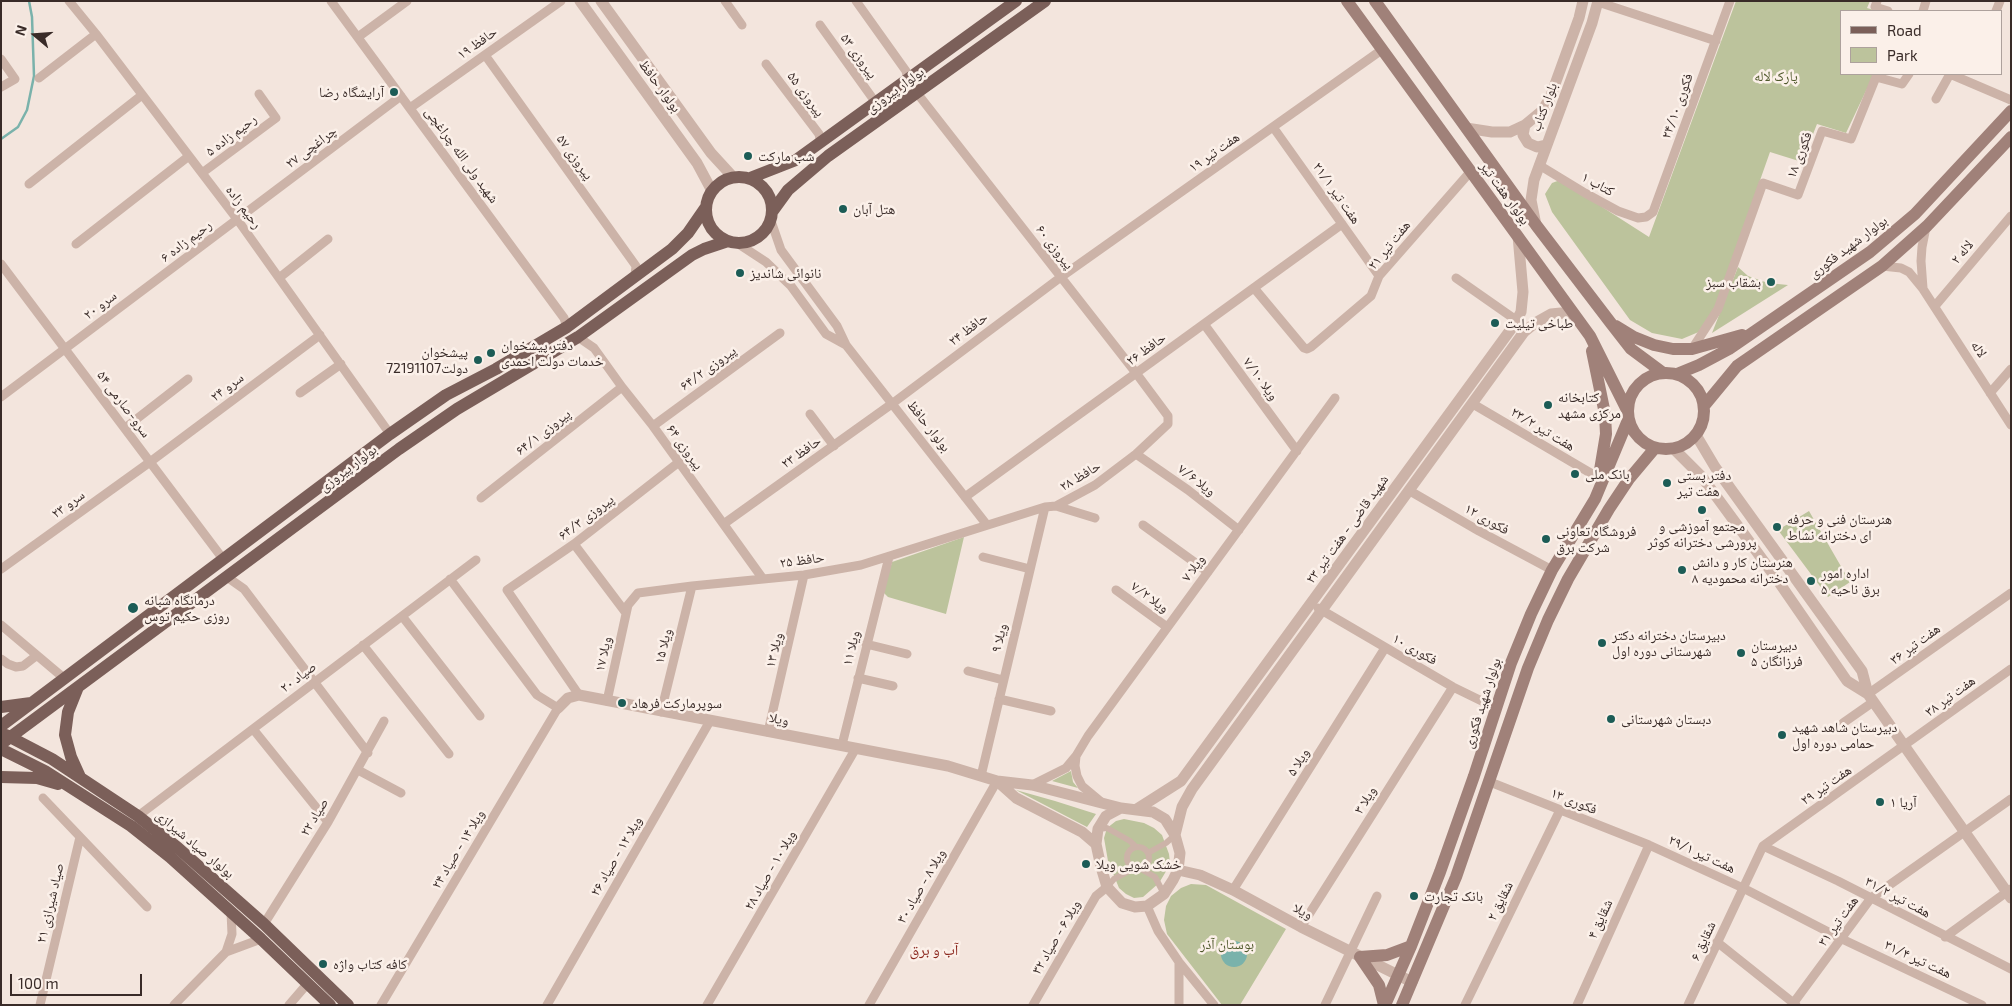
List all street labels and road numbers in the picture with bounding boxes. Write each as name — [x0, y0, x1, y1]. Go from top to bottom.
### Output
street label: حافظ ۱۹ — [454, 23, 500, 63]
street label: پیروزی ۵۳ — [837, 30, 881, 82]
street label: بولوار حافظ — [635, 56, 685, 116]
street label: بولوار پیروزی — [863, 63, 927, 117]
street label: پیروزی ۵۵ — [784, 68, 828, 120]
street label: فکوری ۲۴/۱۰ — [1657, 71, 1697, 141]
street label: بلوار کتاب — [1527, 80, 1561, 134]
street label: شهید ولی الله چراغچی — [421, 104, 503, 206]
street label: رحیم زاده ۵ — [202, 110, 260, 160]
street label: چراغچی ۲۷ — [282, 122, 340, 172]
street label: هفت تیر ۱۹ — [1185, 128, 1243, 176]
street label: فکوری ١٨ — [1782, 129, 1816, 181]
street label: پیروزی ۵۷ — [553, 131, 597, 183]
street label: بولوار هفت تیر — [1476, 158, 1534, 228]
street label: هفت تیر ۲۱/۱ — [1310, 159, 1364, 227]
street label: کتاب ۱ — [1579, 168, 1617, 200]
street label: رحیم زاده — [222, 182, 266, 232]
street label: بولوار شهید فکوری — [1805, 212, 1891, 282]
street label: رحیم زاده ۶ — [157, 216, 215, 266]
street label: هفت تیر ۲۱ — [1364, 217, 1414, 273]
street label: پیروزی ۶۰ — [1032, 221, 1078, 273]
street label: لاله ۲ — [1947, 237, 1977, 267]
street label: سرو ۲۰ — [80, 287, 120, 323]
street label: حافظ ۲۴ — [945, 309, 991, 349]
street label: حافظ ۲۶ — [1123, 329, 1169, 369]
street label: لاله — [1967, 337, 1991, 361]
street label: پیروزی ۶۴/۲ — [677, 342, 739, 394]
street label: ویلا ۷/۱۰ — [1240, 354, 1282, 404]
street label: سرو-صارمی ۵۴ — [93, 367, 155, 441]
street label: سرو ۲۴ — [207, 369, 247, 405]
street label: بولوار حافظ — [904, 397, 954, 455]
street label: هفت تیر ۲۳/۲ — [1508, 403, 1578, 455]
street label: پیروزی ۶۴/۱ — [512, 405, 574, 459]
street label: پیروزی ۶۴ — [663, 421, 707, 473]
street label: حافظ ۲۳ — [778, 432, 824, 472]
street label: بولوار پیروزی — [316, 441, 380, 495]
street label: حافظ ۲۸ — [1056, 457, 1104, 495]
street label: ویلا ۷/۶ — [1175, 460, 1219, 500]
street label: شهید قاضی - هفت تیر ۲۳ — [1302, 471, 1392, 587]
street label: سرو ۲۳ — [48, 486, 88, 522]
street label: پیروزی ۶۴/۳ — [555, 491, 617, 543]
street label: فکوری ۱۲ — [1462, 500, 1512, 538]
street label: حافظ ۲۵ — [779, 549, 825, 571]
street label: ویلا ۷ — [1178, 551, 1208, 585]
street label: ویلا ۷/۲ — [1128, 578, 1172, 616]
street label: هفت تیر ۳۶ — [1886, 620, 1944, 668]
street label: ویلا ۹ — [987, 622, 1011, 654]
street label: ویلا ۱۵ — [651, 627, 675, 665]
street label: ویلا ۱۱ — [839, 629, 863, 667]
street label: فکوری ۱۰ — [1390, 630, 1440, 668]
street label: ویلا ۱۳ — [762, 631, 786, 669]
street label: ویلا ۱۷ — [591, 635, 615, 673]
street label: بولوار شهید فکوری — [1459, 656, 1505, 750]
street label: صیاد ۲۰ — [277, 658, 319, 696]
street label: هفت تیر ۳۸ — [1921, 672, 1979, 720]
street label: ویلا — [768, 709, 790, 729]
street label: ویلا ۵ — [1283, 745, 1313, 779]
street label: هفت تیر ۲۹ — [1797, 761, 1855, 809]
street label: ویلا ۳ — [1350, 783, 1380, 817]
street label: فکوری ۱۳ — [1548, 784, 1600, 818]
street label: صیاد ۲۲ — [296, 795, 332, 839]
street label: بولوار صیاد شیرازی — [152, 806, 238, 882]
street label: ویلا ۱۴ - صیاد ۲۴ — [428, 806, 488, 892]
street label: ویلا ۱۲ - صیاد ۲۶ — [586, 813, 646, 899]
street label: ویلا ۱۰ - صیاد ۲۸ — [740, 827, 800, 913]
street label: هفت تیر ۲۹/۱ — [1666, 831, 1738, 877]
street label: ویلا ۸ - صیاد ۳۰ — [893, 846, 949, 926]
street label: صیاد شیرازی ۲۱ — [33, 861, 67, 945]
street label: هفت تیر ۳۱/۲ — [1862, 873, 1934, 921]
street label: شقایق ۲ — [1483, 879, 1517, 923]
street label: هفت تیر ۳۱ — [1814, 892, 1862, 950]
street label: ویلا ۶ - صیاد ۳۲ — [1028, 897, 1084, 977]
street label: شقایق ۴ — [1584, 897, 1616, 941]
street label: ویلا — [1290, 899, 1316, 923]
street label: شقایق ۶ — [1687, 919, 1719, 963]
street label: هفت تیر ۳۱/۴ — [1882, 936, 1954, 982]

